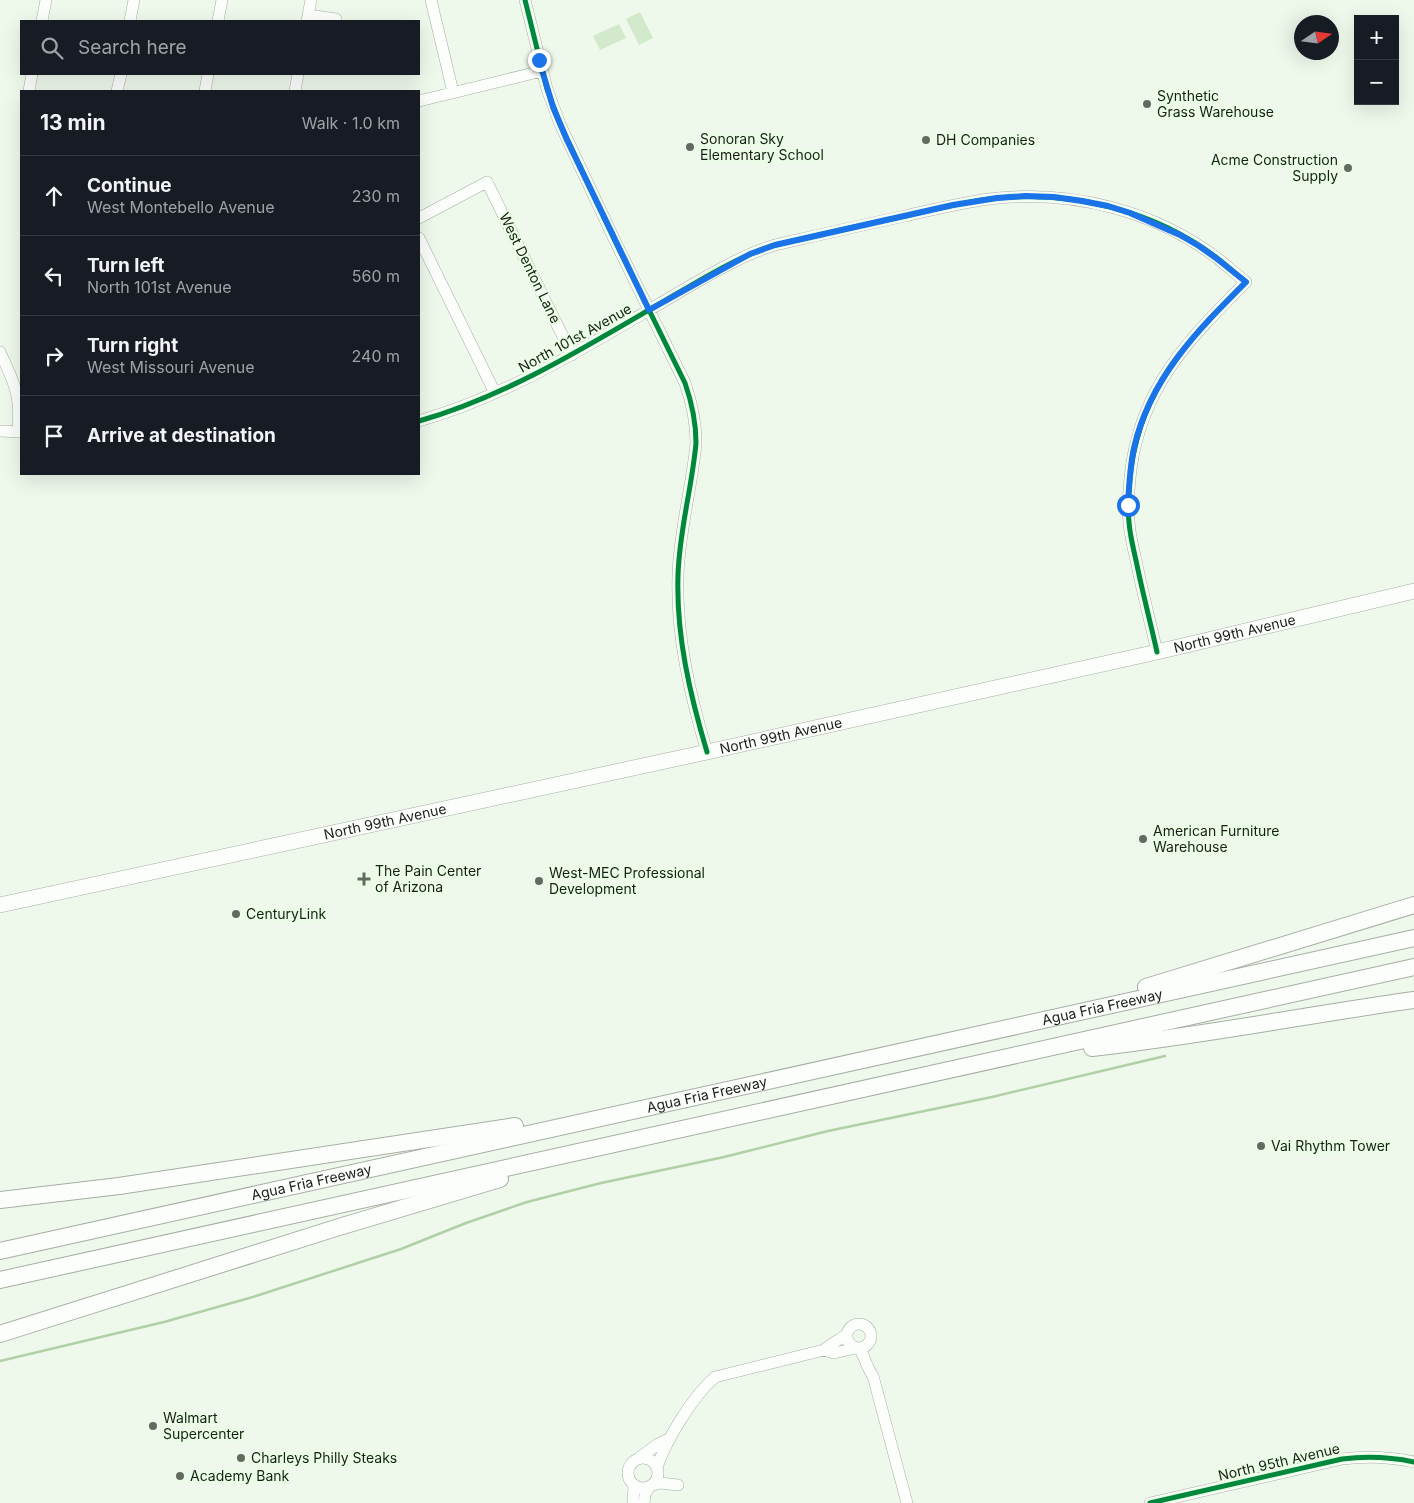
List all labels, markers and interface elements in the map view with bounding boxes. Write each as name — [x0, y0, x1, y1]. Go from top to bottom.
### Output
north arrow — [1294, 15, 1339, 60]
map controls — [1354, 15, 1399, 105]
button: + — [1354, 15, 1399, 60]
search box — [20, 20, 420, 75]
icon: search — [38, 34, 66, 62]
text: Search here — [78, 36, 187, 59]
route end — [528, 49, 551, 72]
button: − — [1354, 60, 1399, 105]
place label: Synthetic Grass Warehouse — [1157, 87, 1274, 120]
marker: Synthetic Grass Warehouse — [1141, 98, 1153, 110]
text: 13 min — [40, 110, 106, 135]
text: Walk · 1.0 km — [302, 113, 400, 133]
place label: Sonoran Sky Elementary School — [700, 130, 824, 163]
place label: DH Companies — [936, 131, 1035, 148]
marker: DH Companies — [920, 134, 932, 146]
marker: Sonoran Sky Elementary School — [684, 141, 696, 153]
place label: Acme Construction Supply — [1211, 151, 1338, 184]
marker: Acme Construction Supply — [1342, 162, 1354, 174]
text: Continue — [87, 174, 172, 197]
icon: ahead — [40, 182, 68, 210]
text: 230 m — [352, 186, 400, 206]
text: West Montebello Avenue — [87, 197, 275, 217]
street label: West Denton Lane — [496, 210, 565, 326]
text: Turn left — [87, 254, 165, 277]
icon: left — [40, 262, 68, 290]
text: 560 m — [352, 266, 400, 286]
text: North 101st Avenue — [87, 277, 232, 297]
street label: North 101st Avenue — [515, 299, 634, 376]
text: Turn right — [87, 334, 178, 357]
icon: right — [40, 342, 68, 370]
text: 240 m — [352, 346, 400, 366]
text: West Missouri Avenue — [87, 357, 255, 377]
icon: arrive — [40, 422, 68, 450]
text: Arrive at destination — [87, 424, 276, 447]
route start — [1117, 494, 1140, 517]
street label: North 99th Avenue — [1172, 610, 1297, 656]
street label: North 99th Avenue — [718, 713, 844, 757]
street label: North 99th Avenue — [322, 800, 448, 843]
place label: American Furniture Warehouse — [1153, 822, 1279, 855]
marker: American Furniture Warehouse — [1137, 833, 1149, 845]
place label: The Pain Center of Arizona — [375, 862, 481, 895]
place label: West-MEC Professional Development — [549, 864, 705, 897]
marker: The Pain Center of Arizona — [357, 872, 371, 886]
marker: West-MEC Professional Development — [533, 875, 545, 887]
place label: CenturyLink — [246, 905, 327, 922]
marker: CenturyLink — [230, 908, 242, 920]
street label: Agua Fria Freeway — [1040, 985, 1164, 1028]
street label: Agua Fria Freeway — [645, 1072, 769, 1116]
place label: Vai Rhythm Tower — [1271, 1137, 1390, 1154]
marker: Vai Rhythm Tower — [1255, 1140, 1267, 1152]
street label: Agua Fria Freeway — [250, 1160, 373, 1203]
place label: Walmart Supercenter — [163, 1409, 244, 1442]
marker: Walmart Supercenter — [147, 1420, 159, 1432]
street label: North 95th Avenue — [1216, 1439, 1341, 1484]
place label: Charleys Philly Steaks — [251, 1449, 397, 1466]
marker: Charleys Philly Steaks — [235, 1452, 247, 1464]
place label: Academy Bank — [190, 1467, 290, 1484]
marker: Academy Bank — [174, 1470, 186, 1482]

